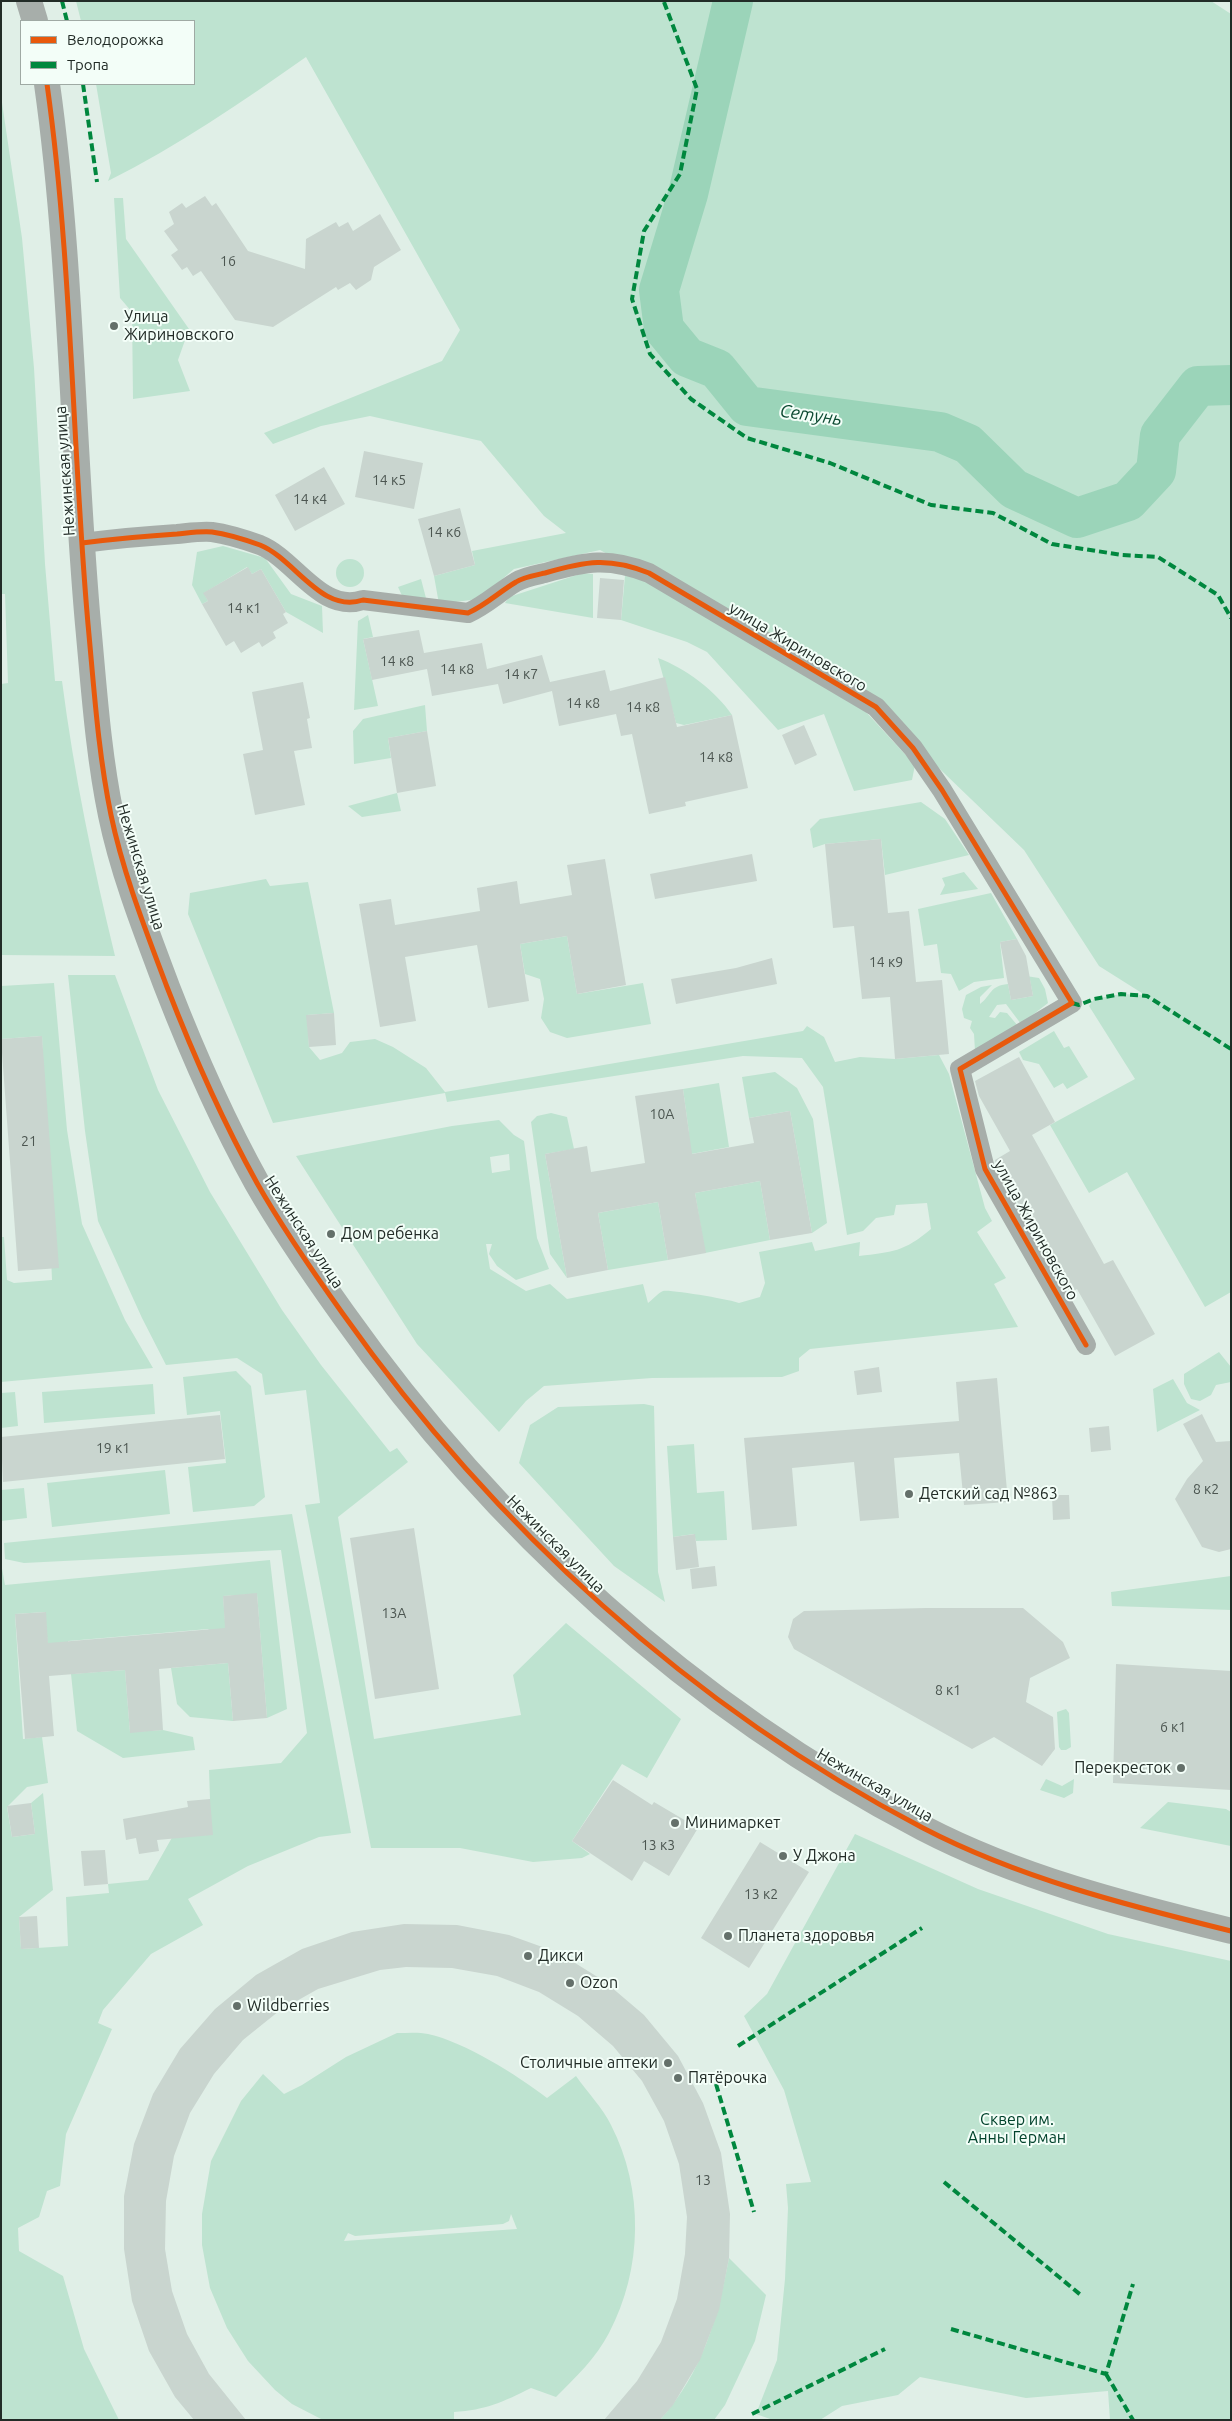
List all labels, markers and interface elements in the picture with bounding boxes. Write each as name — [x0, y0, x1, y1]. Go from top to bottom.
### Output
legend — [20, 20, 195, 85]
text: Велодорожка — [67, 31, 164, 48]
text: Тропа — [67, 56, 109, 73]
house number: 16 — [220, 253, 236, 269]
place label: Улица Жириновского — [124, 307, 234, 345]
marker: Улица Жириновского — [108, 320, 120, 332]
water label: Сетунь — [779, 400, 843, 430]
street label: Нежинская улица — [51, 405, 79, 537]
house number: 14 к5 — [372, 472, 406, 488]
house number: 14 к4 — [293, 491, 327, 507]
house number: 14 к6 — [427, 524, 461, 540]
street label: улица Жириновского — [725, 598, 871, 696]
house number: 14 к1 — [227, 600, 261, 616]
house number: 14 к8 — [380, 653, 414, 669]
house number: 14 к8 — [440, 661, 474, 677]
house number: 14 к7 — [504, 666, 538, 682]
house number: 14 к8 — [566, 695, 600, 711]
house number: 14 к8 — [626, 699, 660, 715]
house number: 14 к8 — [699, 749, 733, 765]
street label: Нежинская улица — [113, 802, 169, 932]
house number: 14 к9 — [869, 954, 903, 970]
house number: 10А — [650, 1106, 674, 1122]
house number: 21 — [21, 1133, 37, 1149]
street label: улица Жириновского — [989, 1156, 1083, 1304]
street label: Нежинская улица — [260, 1172, 348, 1292]
place label: Дом ребенка — [341, 1224, 439, 1244]
marker: Дом ребенка — [325, 1228, 337, 1240]
house number: 19 к1 — [96, 1440, 130, 1456]
house number: 8 к2 — [1193, 1481, 1219, 1497]
place label: Детский сад №863 — [919, 1484, 1058, 1504]
marker: Детский сад №863 — [903, 1488, 915, 1500]
street label: Нежинская улица — [503, 1491, 609, 1597]
house number: 13А — [382, 1605, 406, 1621]
house number: 8 к1 — [935, 1682, 961, 1698]
house number: 6 к1 — [1160, 1719, 1186, 1735]
street label: Нежинская улица — [814, 1744, 936, 1826]
place label: Перекресток — [1074, 1758, 1171, 1778]
marker: Перекресток — [1175, 1762, 1187, 1774]
place label: Минимаркет — [685, 1813, 780, 1833]
marker: Минимаркет — [669, 1817, 681, 1829]
house number: 13 к3 — [641, 1837, 675, 1853]
place label: У Джона — [793, 1846, 856, 1866]
marker: У Джона — [777, 1850, 789, 1862]
house number: 13 к2 — [744, 1886, 778, 1902]
place label: Планета здоровья — [738, 1926, 875, 1946]
marker: Планета здоровья — [722, 1930, 734, 1942]
place label: Дикси — [538, 1946, 584, 1966]
marker: Дикси — [522, 1950, 534, 1962]
place label: Ozon — [580, 1973, 618, 1993]
marker: Ozon — [564, 1977, 576, 1989]
place label: Wildberries — [247, 1996, 330, 2016]
marker: Wildberries — [231, 2000, 243, 2012]
place label: Столичные аптеки — [520, 2053, 658, 2073]
marker: Столичные аптеки — [662, 2057, 674, 2069]
place label: Пятёрочка — [688, 2068, 767, 2088]
marker: Пятёрочка — [672, 2072, 684, 2084]
park label: Сквер им. Анны Герман — [968, 2110, 1066, 2148]
house number: 13 — [695, 2172, 711, 2188]

